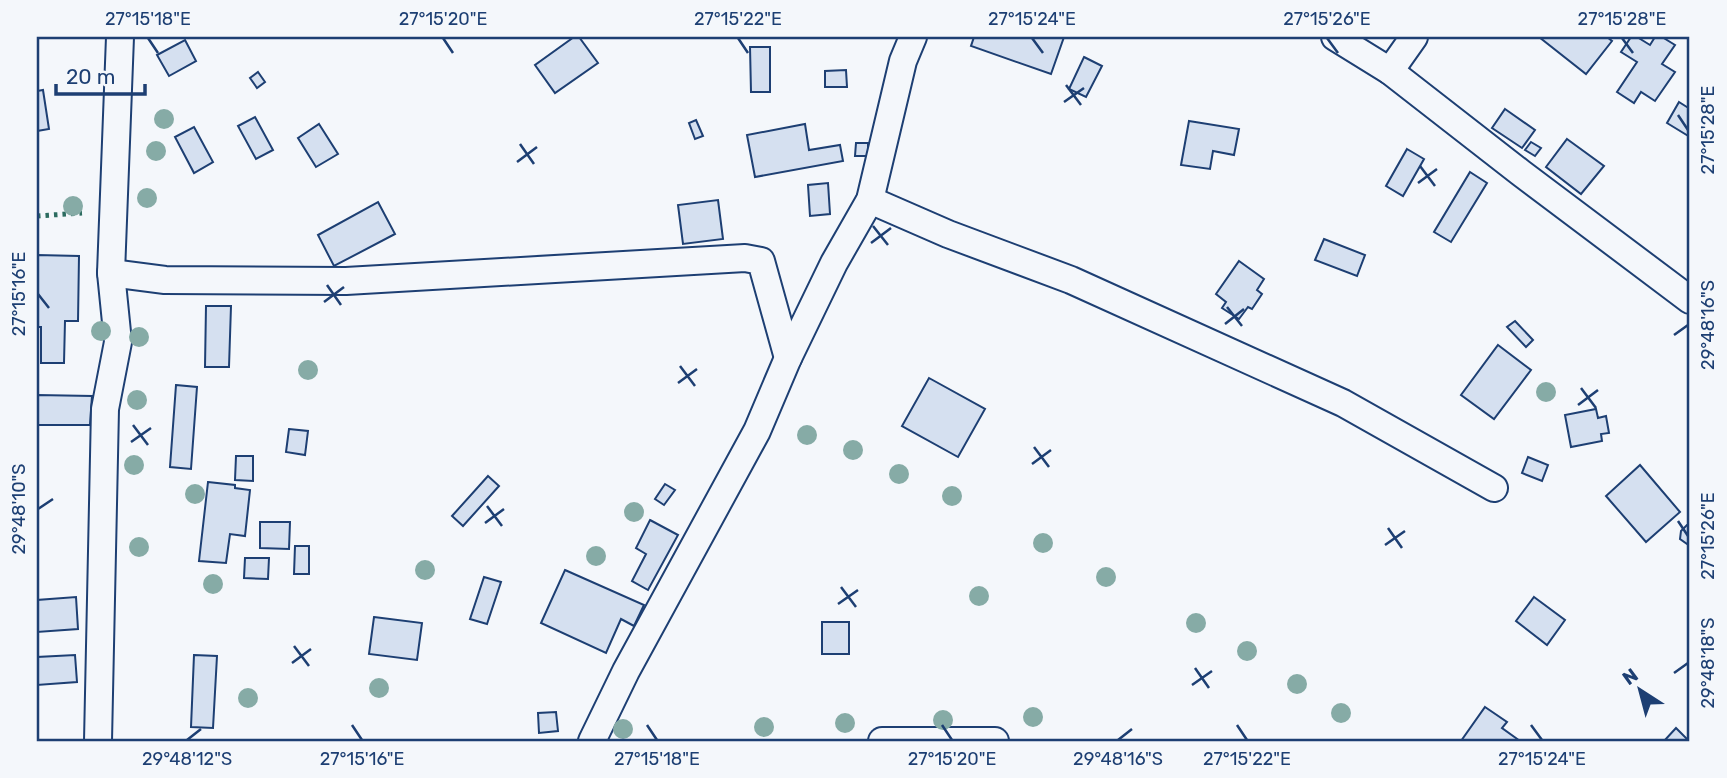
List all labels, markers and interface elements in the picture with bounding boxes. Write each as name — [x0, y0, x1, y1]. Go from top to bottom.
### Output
text: 27°15'18"E — [105, 8, 191, 30]
text: 27°15'20"E — [399, 8, 487, 30]
text: 27°15'22"E — [694, 8, 782, 30]
text: 27°15'24"E — [988, 8, 1076, 30]
text: 27°15'26"E — [1283, 8, 1371, 30]
text: 27°15'28"E — [1578, 8, 1666, 30]
scale bar — [56, 52, 145, 96]
text: 20 m — [66, 64, 115, 89]
text: 27°15'28"E — [1697, 86, 1719, 174]
text: 27°15'16"E — [8, 252, 30, 336]
text: 29°48'16"S — [1697, 280, 1719, 370]
text: 29°48'10"S — [8, 463, 30, 555]
text: 27°15'26"E — [1697, 492, 1719, 580]
text: 29°48'18"S — [1697, 617, 1719, 709]
north arrow — [1604, 656, 1674, 726]
text: N — [1618, 663, 1643, 690]
text: 29°48'12"S — [142, 748, 232, 770]
text: 27°15'16"E — [320, 748, 404, 770]
text: 27°15'18"E — [614, 748, 700, 770]
text: 27°15'20"E — [908, 748, 996, 770]
text: 29°48'16"S — [1073, 748, 1163, 770]
text: 27°15'22"E — [1203, 748, 1291, 770]
text: 27°15'24"E — [1498, 748, 1586, 770]

